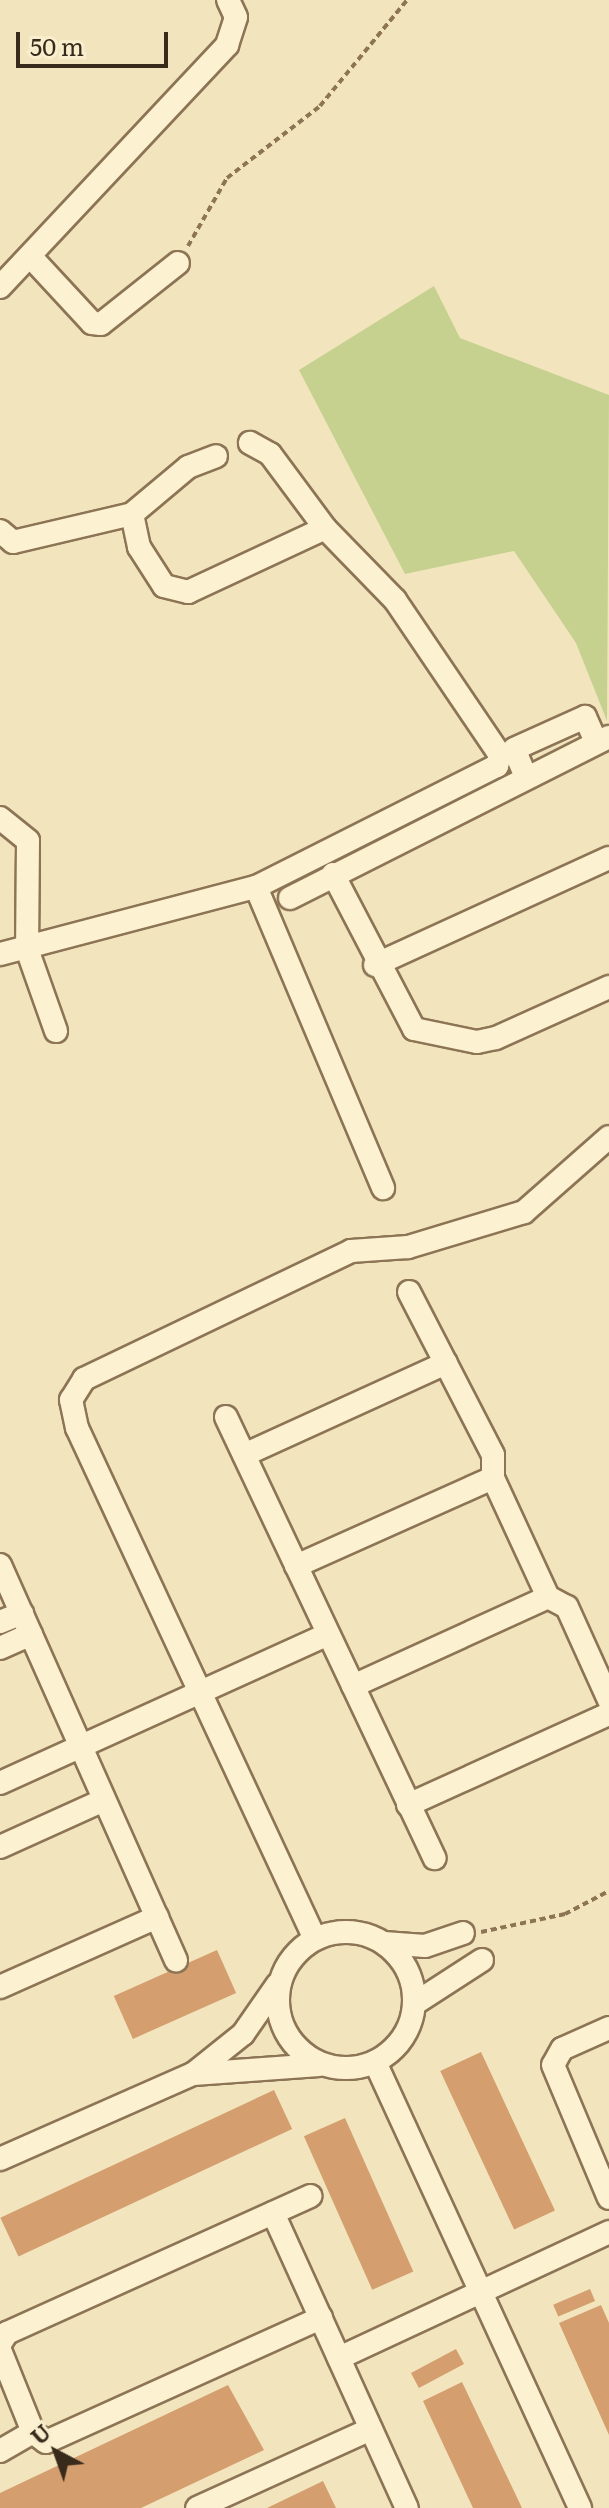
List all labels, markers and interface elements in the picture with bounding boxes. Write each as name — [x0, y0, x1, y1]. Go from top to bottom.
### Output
scale bar — [20, 16, 172, 66]
text: 50 m — [30, 28, 84, 63]
north arrow — [16, 2412, 96, 2492]
text: U — [23, 2415, 57, 2452]

